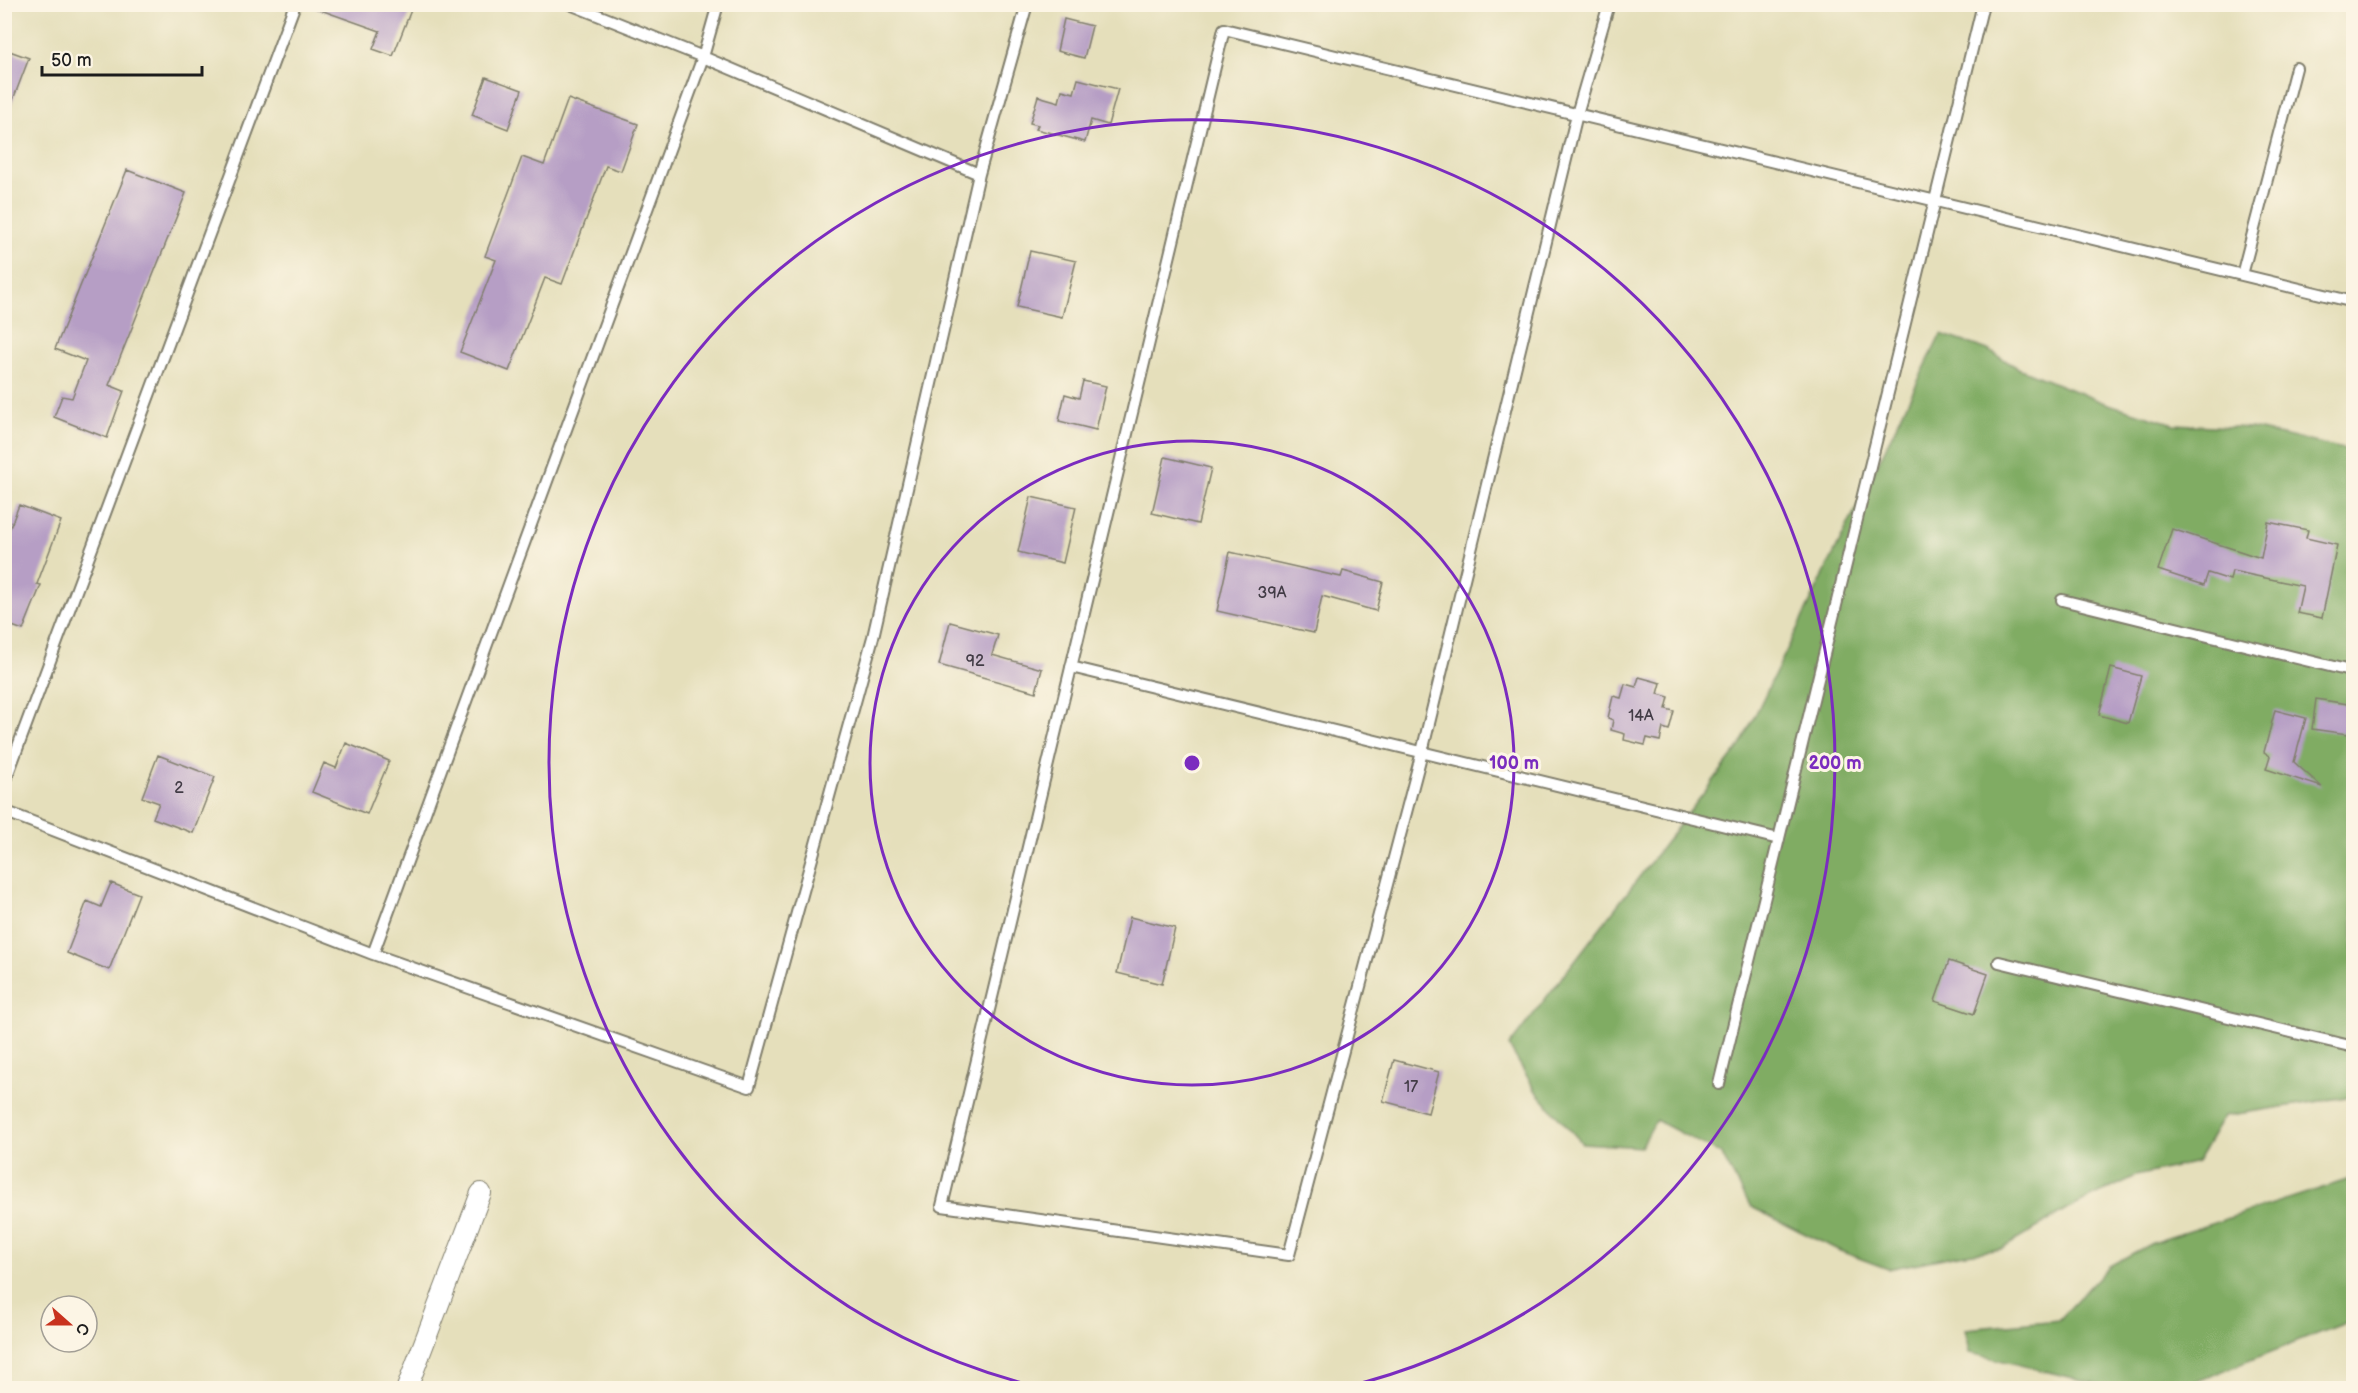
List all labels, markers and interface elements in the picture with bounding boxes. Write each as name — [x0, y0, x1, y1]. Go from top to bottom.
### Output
scale bar — [42, 39, 202, 77]
text: 50 m — [51, 50, 92, 71]
house number: 39А — [1258, 584, 1287, 603]
house number: 92 — [966, 652, 985, 671]
house number: 14А — [1628, 707, 1654, 726]
centre of rings — [1182, 753, 1202, 773]
text: 100 m — [1489, 753, 1539, 774]
text: 200 m — [1808, 753, 1862, 774]
house number: 2 — [174, 779, 184, 798]
house number: 17 — [1404, 1078, 1418, 1097]
north arrow — [39, 1294, 99, 1354]
text: С — [71, 1320, 92, 1337]

